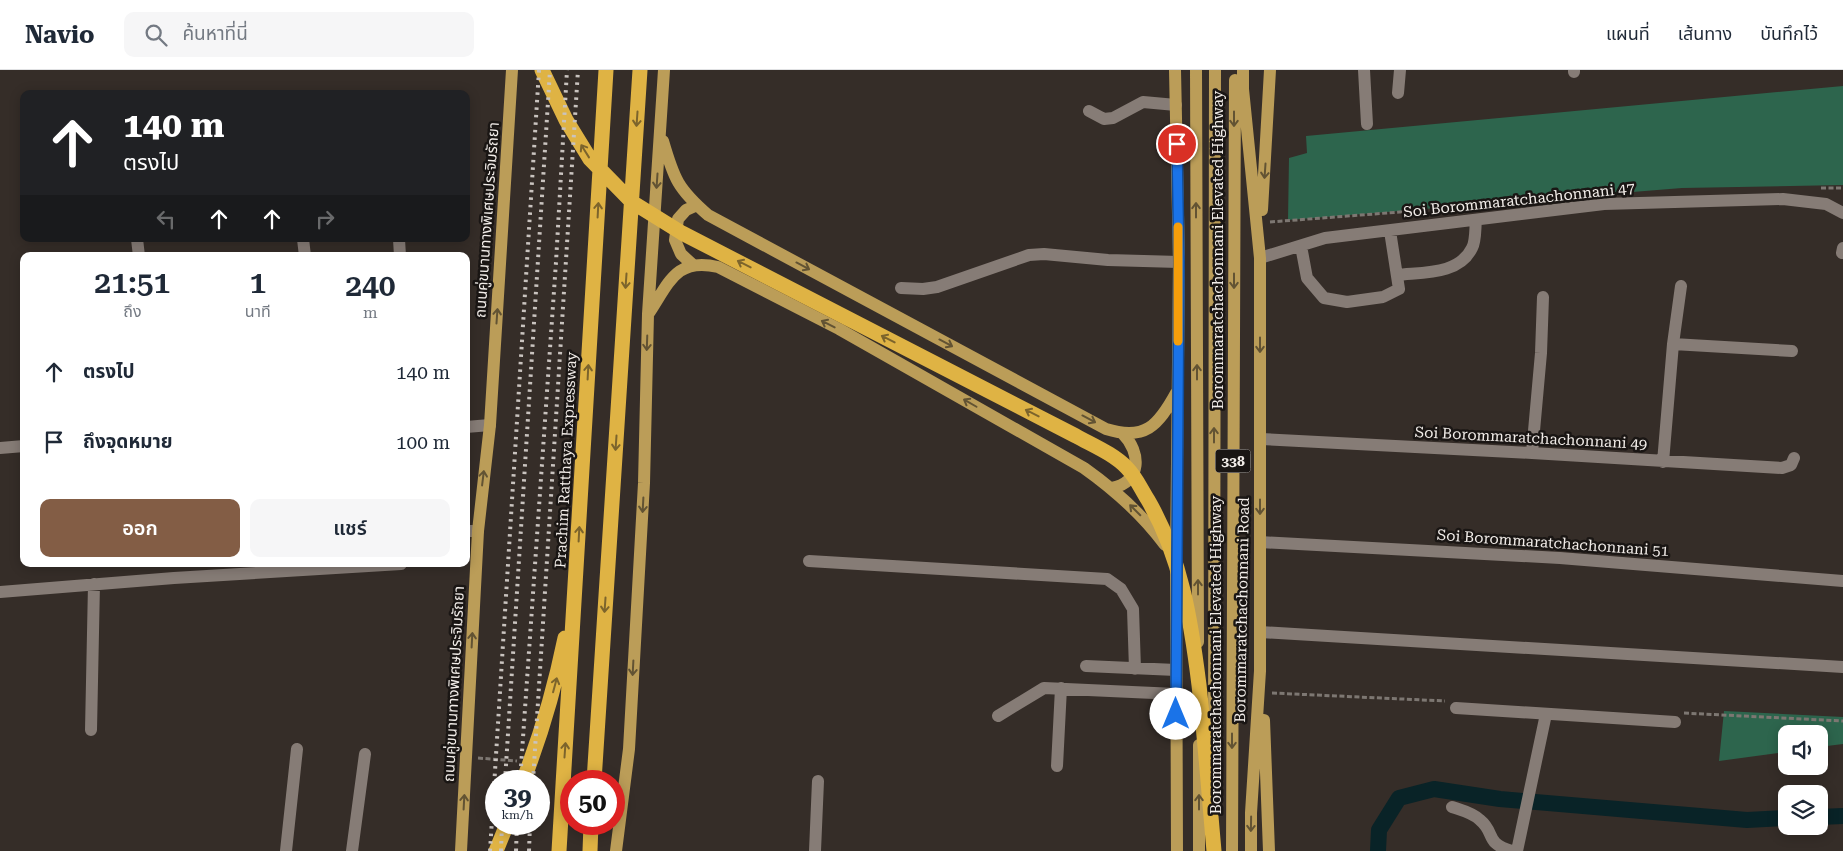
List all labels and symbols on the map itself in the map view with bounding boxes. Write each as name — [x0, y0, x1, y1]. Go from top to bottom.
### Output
street label: Borommaratchachonnani Elevated Highway — [1209, 91, 1227, 409]
one-way arrow — [632, 110, 641, 126]
one-way arrow — [1230, 110, 1239, 126]
street label: ถนนคู่ขนานทางพิเศษประจิมรัถยา — [471, 121, 503, 319]
pin — [1156, 123, 1198, 165]
one-way arrow — [579, 144, 590, 158]
one-way arrow — [1260, 163, 1269, 179]
one-way arrow — [652, 172, 661, 188]
street label: Soi Borommaratchachonnani 47 — [1402, 179, 1636, 221]
one-way arrow — [593, 202, 602, 218]
one-way arrow — [1191, 202, 1201, 218]
one-way arrow — [736, 259, 751, 269]
one-way arrow — [795, 262, 810, 271]
one-way arrow — [1229, 272, 1239, 289]
one-way arrow — [622, 273, 631, 289]
one-way arrow — [492, 308, 501, 324]
one-way arrow — [821, 319, 836, 329]
one-way arrow — [881, 334, 896, 343]
one-way arrow — [643, 335, 652, 351]
one-way arrow — [1255, 336, 1265, 352]
one-way arrow — [939, 338, 953, 348]
street label: Prachim Ratthaya Expressway — [551, 351, 581, 569]
one-way arrow — [584, 364, 593, 380]
one-way arrow — [1192, 365, 1202, 381]
one-way arrow — [963, 398, 978, 408]
one-way arrow — [1025, 408, 1040, 418]
one-way arrow — [1082, 415, 1096, 425]
street label: Soi Borommaratchachonnani 49 — [1414, 423, 1648, 453]
one-way arrow — [1209, 427, 1219, 444]
one-way arrow — [611, 435, 620, 451]
road number: 338 — [1216, 450, 1250, 472]
one-way arrow — [478, 470, 488, 486]
street label: Borommaratchachonnani Elevated Highway — [1207, 496, 1225, 814]
one-way arrow — [638, 497, 647, 513]
street label: Borommaratchachonnani Road — [1231, 497, 1253, 723]
one-way arrow — [1255, 498, 1265, 515]
one-way arrow — [1129, 504, 1142, 516]
street label: Soi Borommaratchachonnani 51 — [1436, 526, 1670, 560]
one-way arrow — [574, 527, 583, 543]
one-way arrow — [1193, 580, 1203, 596]
street label: ถนนคู่ขนานทางพิเศษประจิมรัถยา — [440, 585, 468, 783]
one-way arrow — [601, 597, 610, 613]
one-way arrow — [468, 632, 477, 648]
one-way arrow — [629, 659, 638, 675]
one-way arrow — [550, 677, 560, 693]
position arrow — [1149, 687, 1201, 739]
one-way arrow — [1227, 732, 1237, 749]
one-way arrow — [561, 742, 570, 758]
speed limit sign: 50 — [560, 770, 625, 835]
one-way arrow — [459, 795, 468, 811]
one-way arrow — [1194, 795, 1204, 811]
one-way arrow — [1246, 816, 1256, 832]

